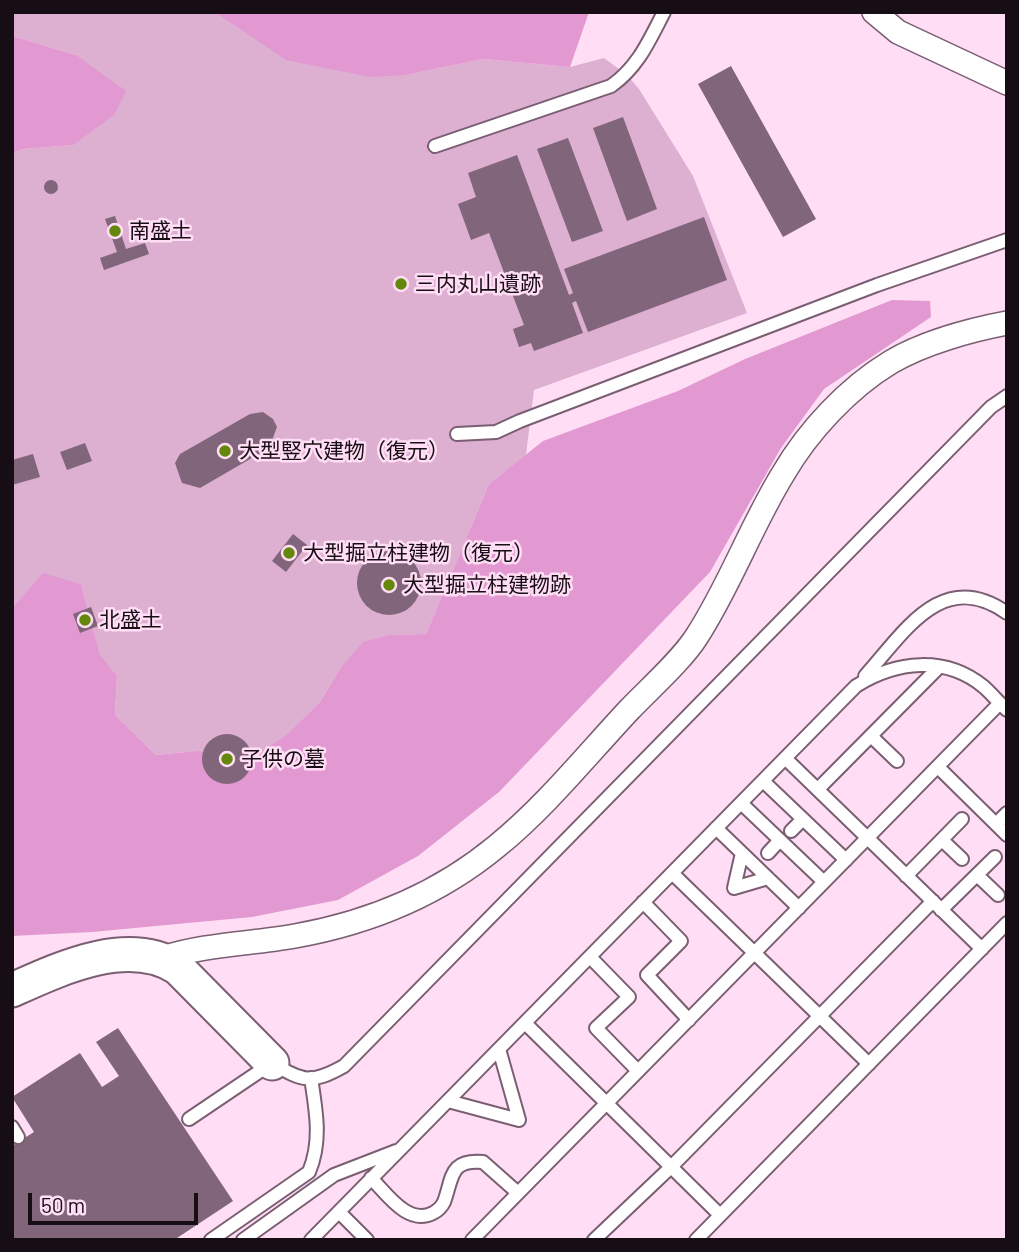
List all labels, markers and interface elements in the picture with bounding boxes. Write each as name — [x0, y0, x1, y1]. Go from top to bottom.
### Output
place label: 南盛土 — [129, 218, 192, 244]
marker: 南盛土 — [107, 223, 123, 239]
place label: 三内丸山遺跡 — [415, 271, 541, 297]
marker: 三内丸山遺跡 — [393, 276, 409, 292]
place label: 大型竪穴建物（復元） — [239, 438, 449, 464]
marker: 大型竪穴建物（復元） — [217, 443, 233, 459]
place label: 大型掘立柱建物（復元） — [303, 540, 534, 566]
marker: 大型掘立柱建物（復元） — [281, 545, 297, 561]
place label: 大型掘立柱建物跡 — [403, 572, 571, 598]
marker: 大型掘立柱建物跡 — [381, 577, 397, 593]
place label: 北盛土 — [99, 607, 162, 633]
marker: 北盛土 — [77, 612, 93, 628]
place label: 子供の墓 — [241, 746, 325, 772]
marker: 子供の墓 — [219, 751, 235, 767]
scale bar — [32, 1178, 201, 1222]
text: 50 m — [41, 1192, 85, 1217]

